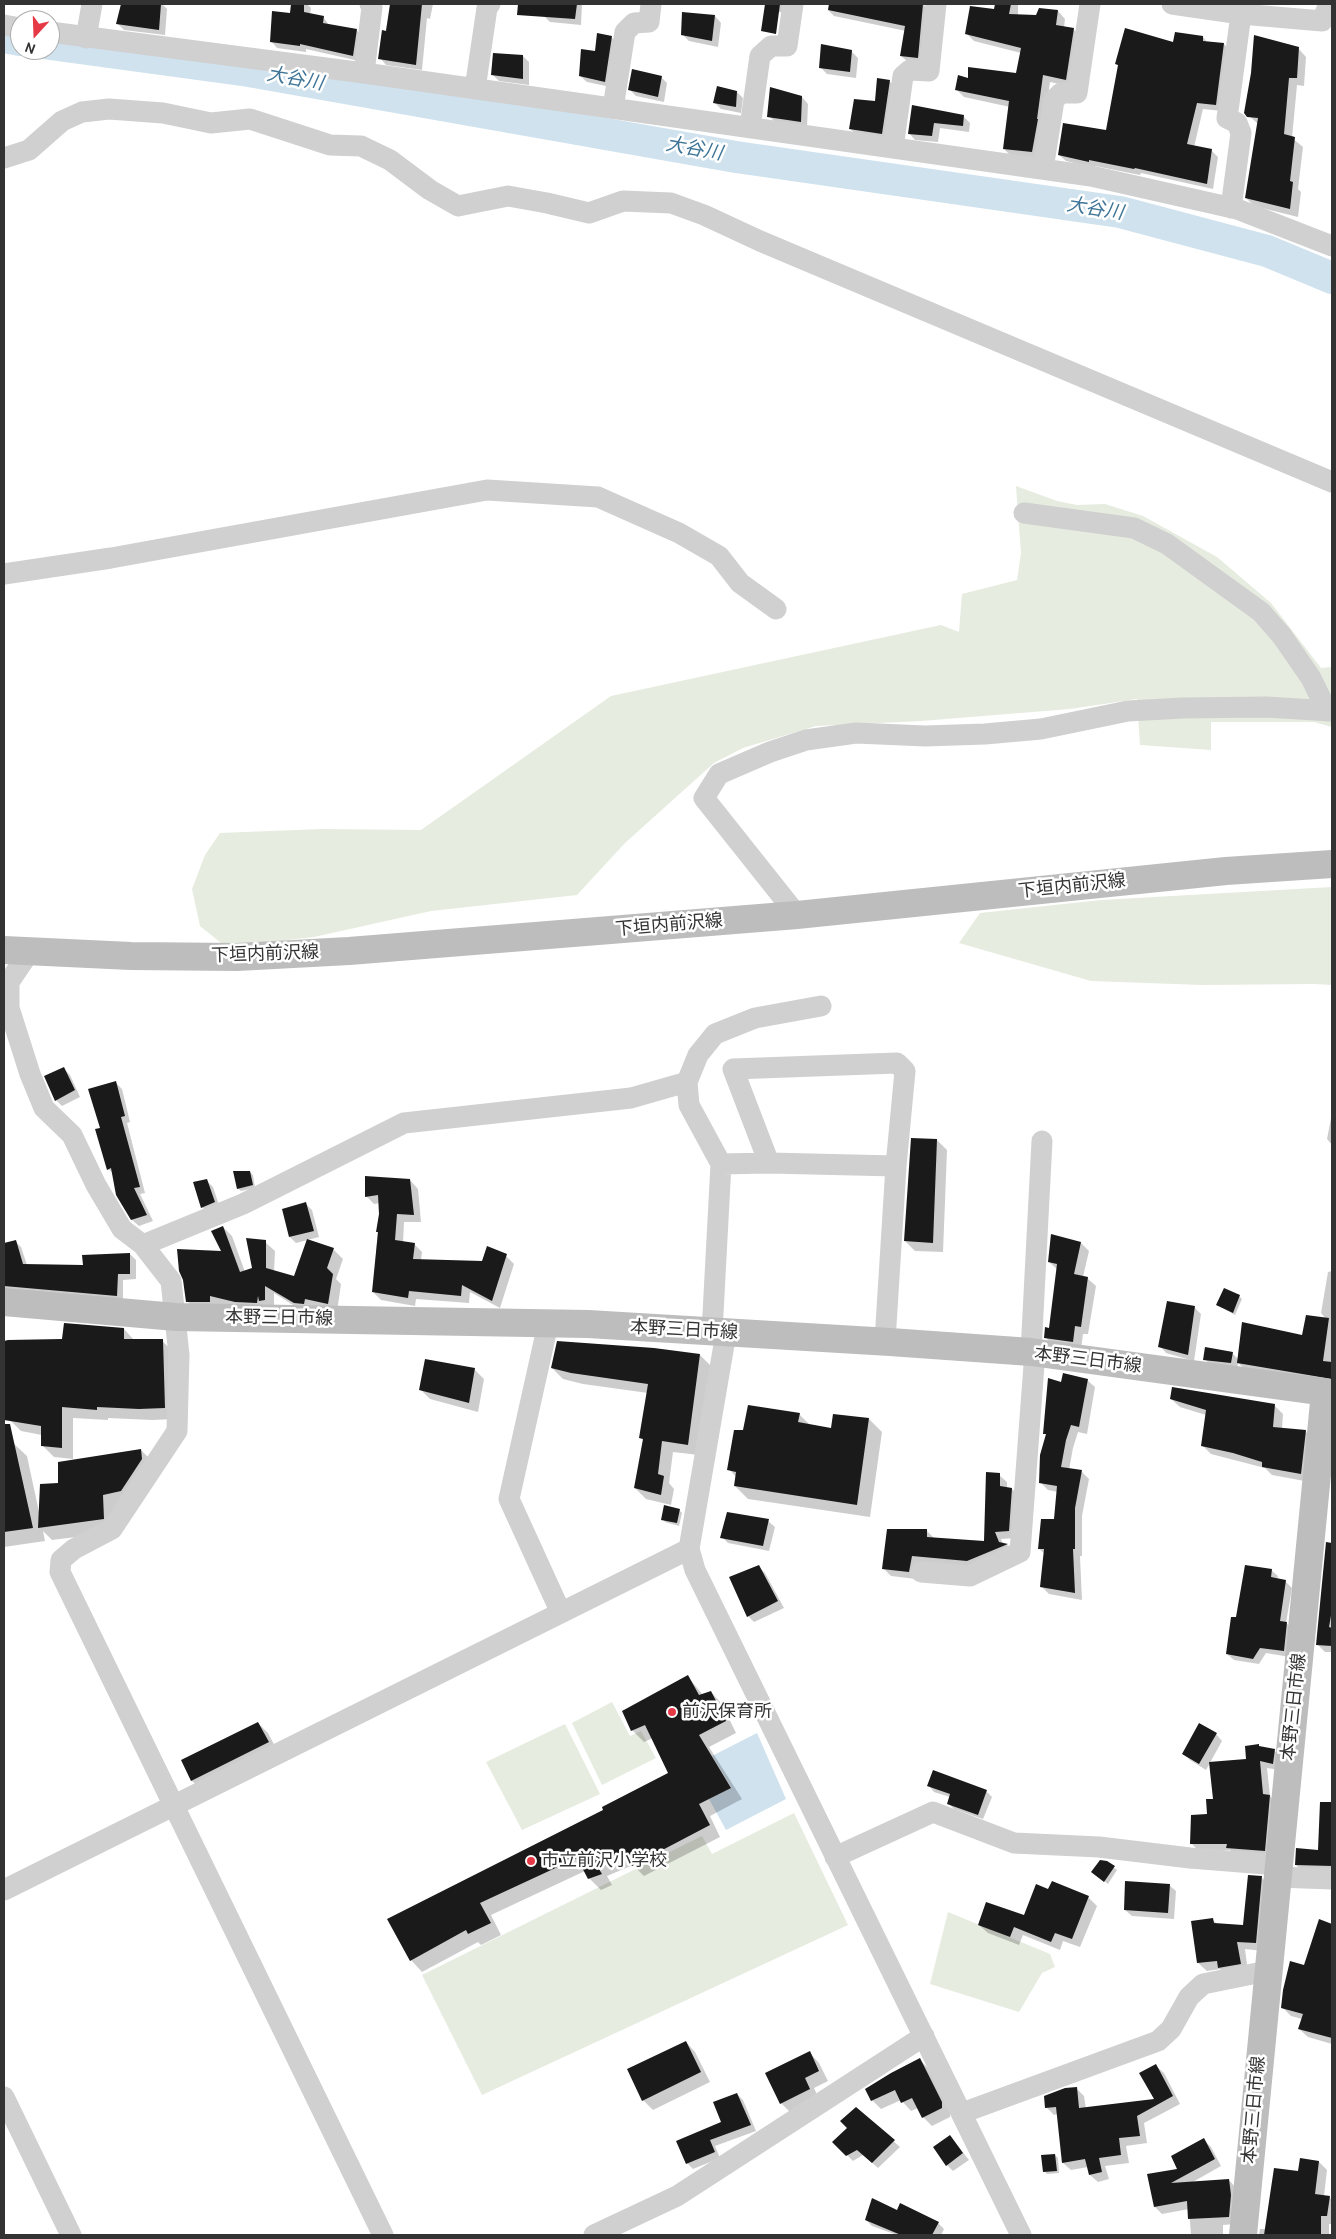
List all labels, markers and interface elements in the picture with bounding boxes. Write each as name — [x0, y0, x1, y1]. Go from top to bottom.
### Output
north arrow — [10, 10, 60, 60]
text: N — [22, 38, 38, 58]
water label: 大谷川 — [265, 63, 325, 95]
water label: 大谷川 — [664, 133, 724, 165]
water label: 大谷川 — [1065, 193, 1125, 225]
street label: 下垣内前沢線 — [1017, 870, 1127, 902]
street label: 下垣内前沢線 — [614, 910, 724, 940]
street label: 下垣内前沢線 — [211, 941, 319, 967]
street label: 本野三日市線 — [225, 1306, 333, 1330]
street label: 本野三日市線 — [630, 1316, 738, 1344]
street label: 本野三日市線 — [1033, 1343, 1143, 1377]
street label: 本野三日市線 — [1278, 1652, 1310, 1762]
place label: 前沢保育所 — [682, 1701, 772, 1723]
marker: 前沢保育所 — [666, 1706, 678, 1718]
place label: 市立前沢小学校 — [541, 1850, 667, 1872]
marker: 市立前沢小学校 — [525, 1855, 537, 1867]
street label: 本野三日市線 — [1239, 2055, 1269, 2165]

